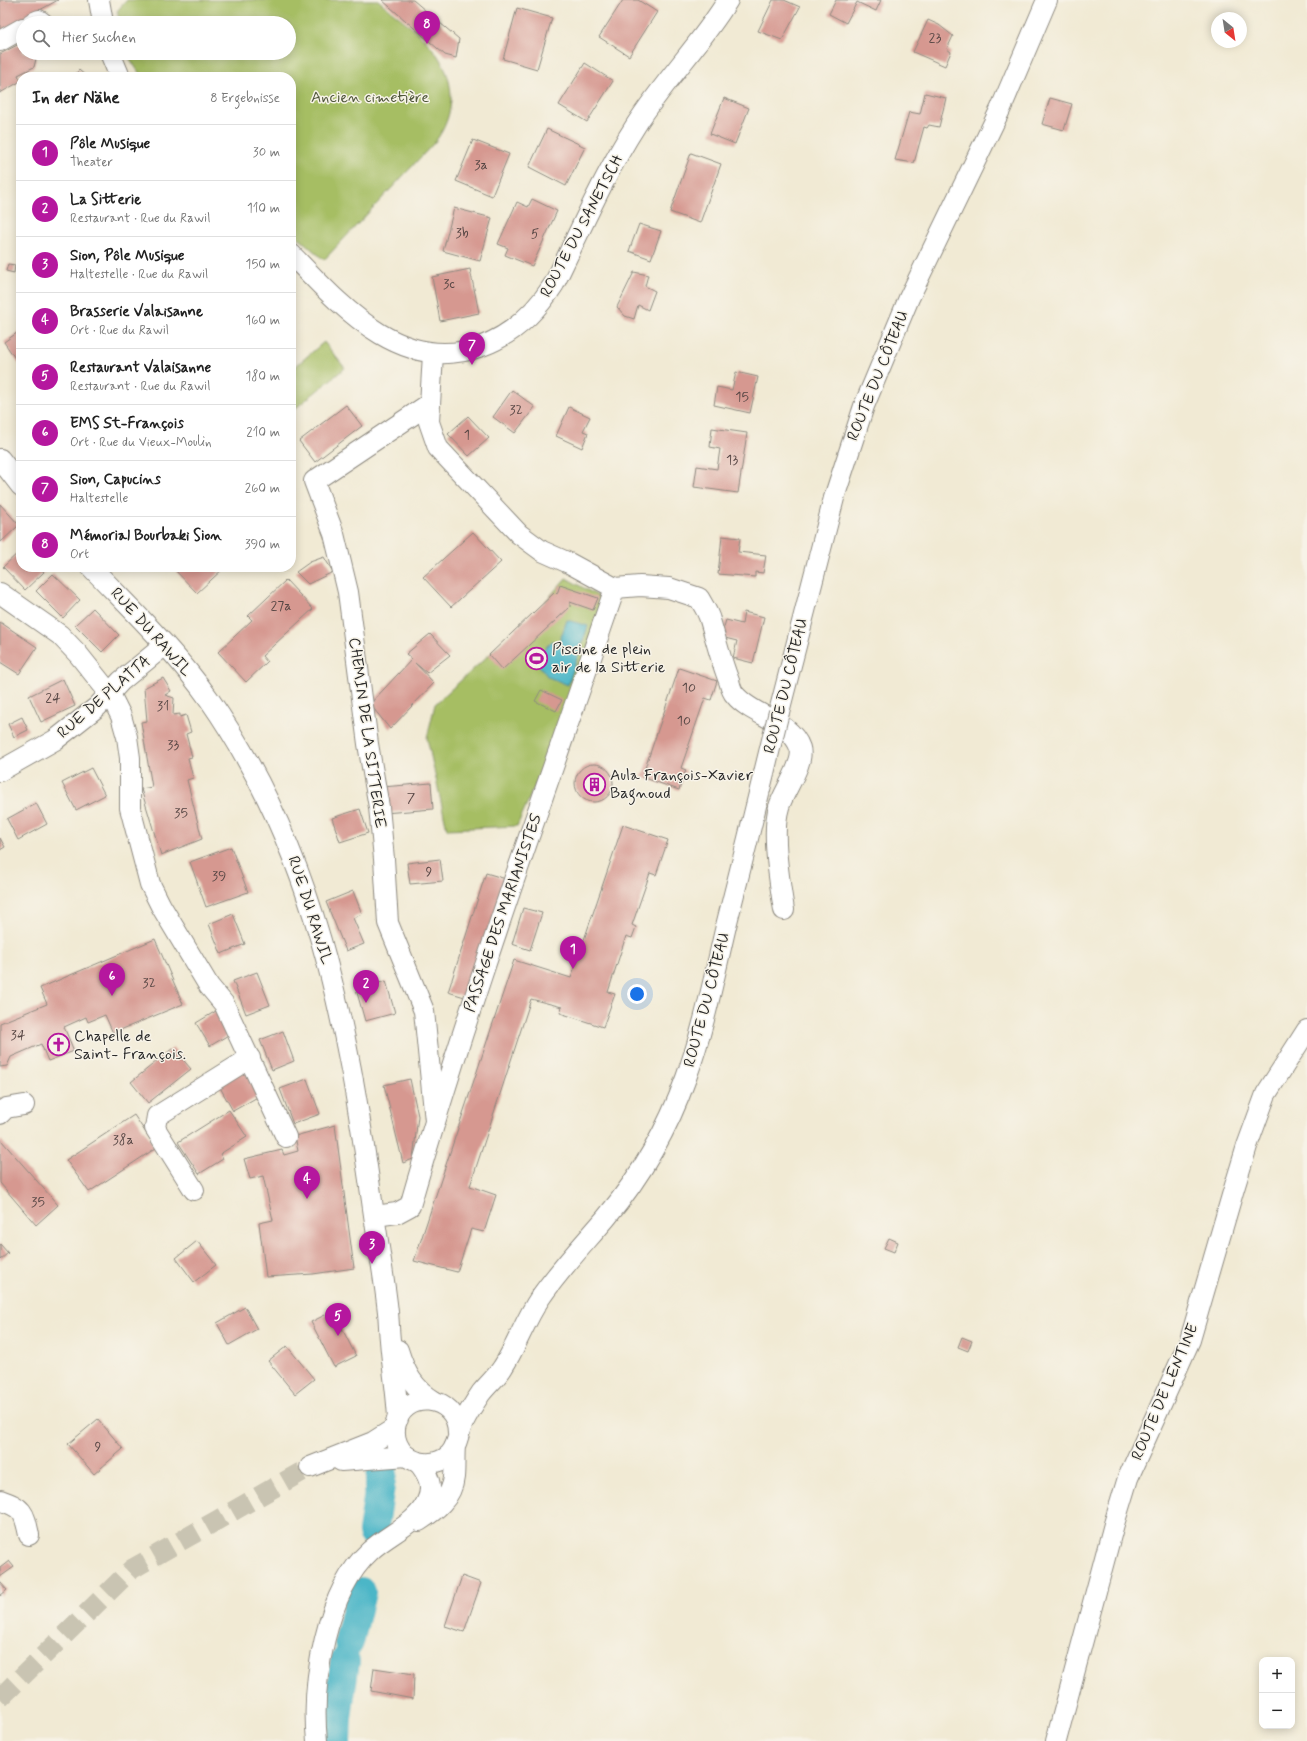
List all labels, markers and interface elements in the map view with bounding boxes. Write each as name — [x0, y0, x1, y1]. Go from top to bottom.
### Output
pin: 8 — [414, 11, 440, 44]
north arrow — [1211, 12, 1247, 48]
search box — [16, 16, 296, 60]
icon: search — [30, 27, 52, 49]
text: Hier suchen — [62, 28, 136, 48]
house number: 23 — [929, 29, 941, 47]
text: In der Nähe — [32, 87, 120, 109]
park label: Ancien cimetière — [311, 87, 429, 108]
text: 8 Ergebnisse — [210, 90, 280, 107]
text: Pôle Musique — [70, 134, 150, 154]
text: 1 — [42, 144, 48, 161]
text: 30 m — [253, 144, 280, 161]
street label: ROUTE DU SANETSCH — [535, 151, 629, 301]
text: Theater — [70, 154, 113, 171]
house number: 3a — [474, 156, 488, 174]
text: La Sitterie — [70, 190, 141, 210]
text: 2 — [42, 200, 48, 217]
text: 110 m — [247, 200, 280, 217]
text: Restaurant · Rue du Rawil — [70, 210, 210, 227]
house number: 3b — [455, 224, 469, 242]
house number: 5 — [531, 225, 539, 243]
text: Sion, Pôle Musique — [70, 246, 185, 266]
text: 3 — [42, 256, 48, 273]
text: 150 m — [246, 256, 280, 273]
text: Haltestelle · Rue du Rawil — [70, 266, 208, 283]
house number: 3c — [443, 275, 455, 293]
text: Brasserie Valaisanne — [70, 302, 203, 322]
street label: ROUTE DU CÔTEAU — [842, 308, 914, 444]
text: 4 — [41, 312, 49, 329]
text: 160 m — [245, 312, 280, 329]
text: Ort · Rue du Rawil — [70, 322, 169, 339]
pin: 7 — [459, 332, 485, 365]
text: Restaurant Valaisanne — [70, 358, 211, 378]
text: 5 — [41, 368, 49, 385]
text: 180 m — [245, 368, 280, 385]
text: Restaurant · Rue du Rawil — [70, 378, 210, 395]
house number: 15 — [735, 388, 749, 406]
house number: 32 — [509, 401, 523, 419]
text: EMS St-François — [70, 414, 184, 434]
text: 6 — [42, 424, 48, 441]
text: 210 m — [246, 424, 280, 441]
house number: 1 — [464, 426, 470, 444]
text: Ort · Rue du Vieux-Moulin — [70, 434, 212, 451]
house number: 13 — [726, 451, 738, 469]
text: Sion, Capucins — [70, 470, 161, 490]
text: 7 — [41, 480, 49, 497]
text: 260 m — [245, 480, 280, 497]
text: Haltestelle — [70, 490, 128, 507]
text: Mémorial Bourbaki Sion — [70, 526, 222, 546]
text: 8 — [41, 536, 49, 553]
text: 390 m — [245, 536, 280, 553]
text: Ort — [70, 546, 89, 563]
street label: RUE DU RAWIL — [106, 583, 197, 681]
house number: 27a — [270, 597, 292, 615]
street label: ROUTE DU CÔTEAU — [759, 616, 813, 756]
street label: CHEMIN DE LA SITTERIE — [343, 636, 391, 830]
place label: Piscine de plein air de la Sitterie — [552, 639, 666, 678]
sports icon: Piscine de plein air de la Sitterie — [523, 645, 549, 671]
street label: RUE DE PLATTA — [53, 651, 155, 743]
house number: 10 — [682, 679, 696, 697]
house number: 24 — [45, 689, 61, 707]
house number: 31 — [157, 697, 169, 715]
house number: 10 — [677, 712, 691, 730]
house number: 33 — [167, 736, 179, 754]
place label: Aula François-Xavier Bagnoud — [610, 765, 753, 805]
building icon: Aula François-Xavier Bagnoud — [581, 771, 607, 797]
house number: 7 — [407, 789, 416, 807]
house number: 35 — [174, 804, 188, 822]
street label: PASSAGE DES MARIANISTES — [459, 811, 547, 1015]
street label: RUE DU RAWIL — [283, 853, 337, 967]
house number: 9 — [426, 863, 433, 881]
house number: 39 — [212, 867, 226, 885]
street label: ROUTE DU CÔTEAU — [679, 930, 735, 1070]
pin: 1 — [560, 936, 586, 969]
pin: 6 — [99, 963, 125, 996]
pin: 2 — [353, 970, 379, 1003]
house number: 32 — [142, 974, 156, 992]
your location — [627, 984, 647, 1004]
house number: 34 — [11, 1026, 26, 1044]
place label: Chapelle de Saint- François. — [74, 1026, 186, 1065]
church icon: Chapelle de Saint- François. — [45, 1032, 71, 1058]
house number: 38a — [112, 1131, 134, 1149]
pin: 4 — [294, 1166, 320, 1199]
house number: 35 — [31, 1193, 45, 1211]
pin: 3 — [359, 1231, 385, 1264]
pin: 5 — [325, 1303, 351, 1336]
street label: ROUTE DE LENTINE — [1127, 1320, 1203, 1464]
house number: 9 — [95, 1438, 102, 1456]
map controls — [1259, 1657, 1295, 1729]
button: + — [1259, 1657, 1295, 1693]
button: − — [1259, 1693, 1295, 1729]

